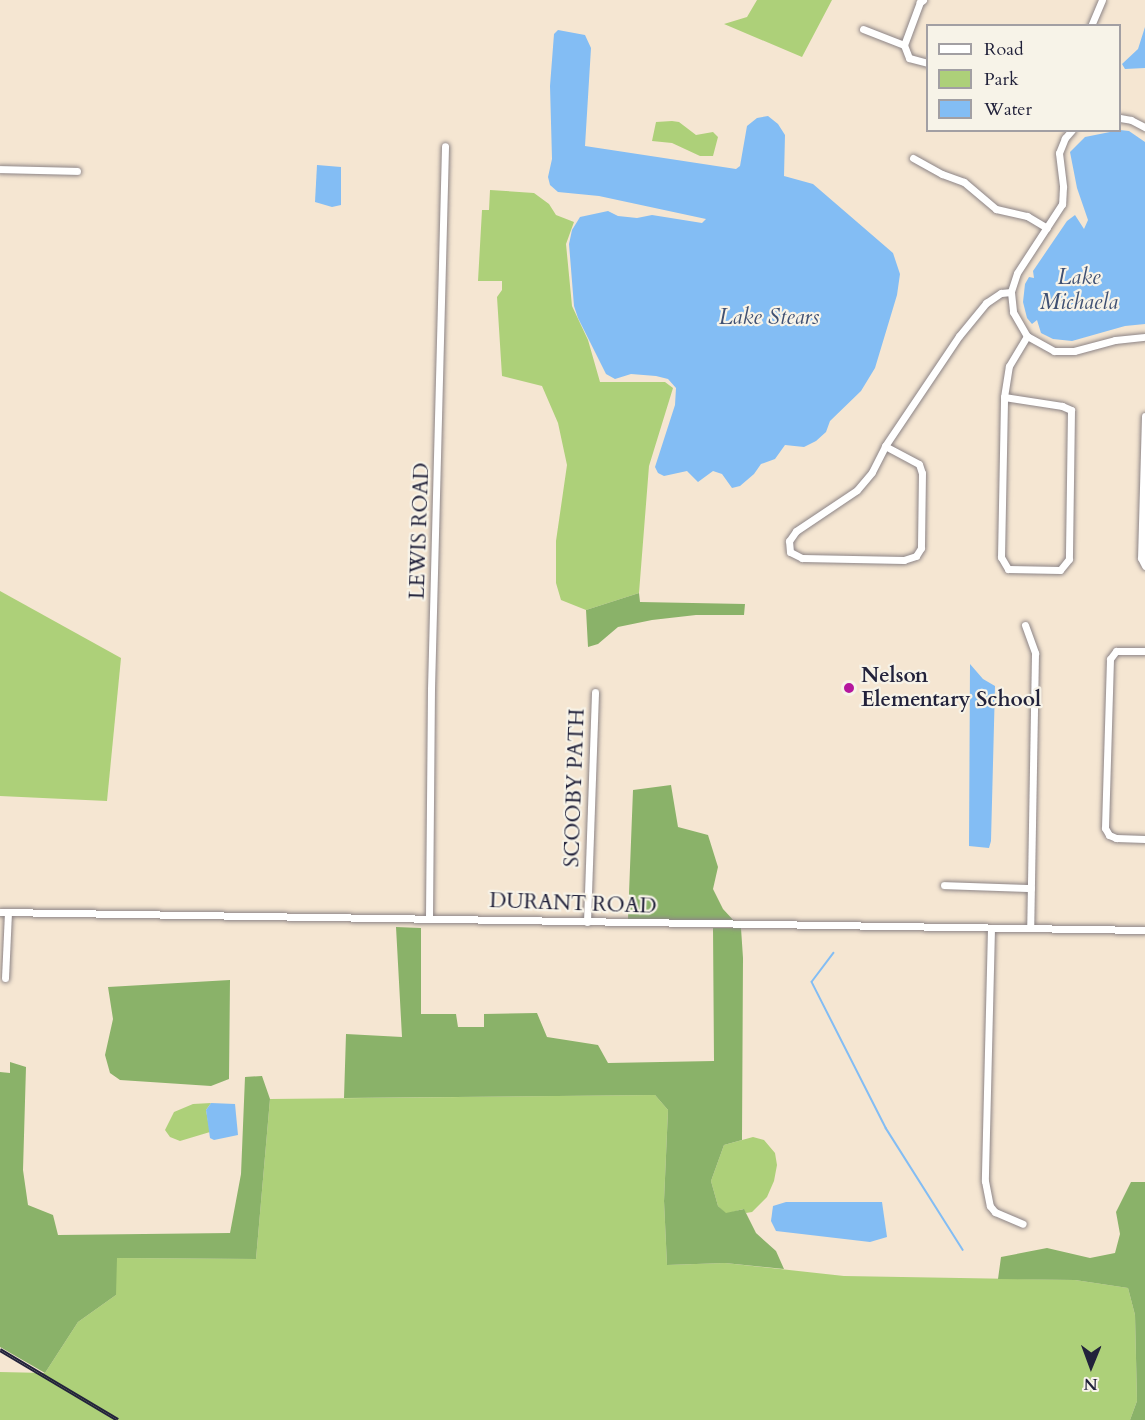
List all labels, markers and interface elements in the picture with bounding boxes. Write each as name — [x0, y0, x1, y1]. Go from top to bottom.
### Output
legend — [926, 24, 1121, 132]
text: Road — [984, 37, 1024, 62]
text: Park — [984, 67, 1019, 92]
text: Water — [984, 97, 1032, 122]
water label: Lake Michaela — [1040, 264, 1118, 316]
water label: Lake Stears — [719, 305, 819, 331]
street label: LEWIS ROAD — [405, 462, 435, 600]
place label: Nelson Elementary School — [861, 663, 1041, 713]
marker: Nelson Elementary School — [842, 681, 856, 695]
street label: SCOOBY PATH — [560, 708, 590, 868]
street label: DURANT ROAD — [489, 888, 657, 920]
north arrow — [1061, 1336, 1121, 1396]
text: N — [1084, 1373, 1098, 1395]

